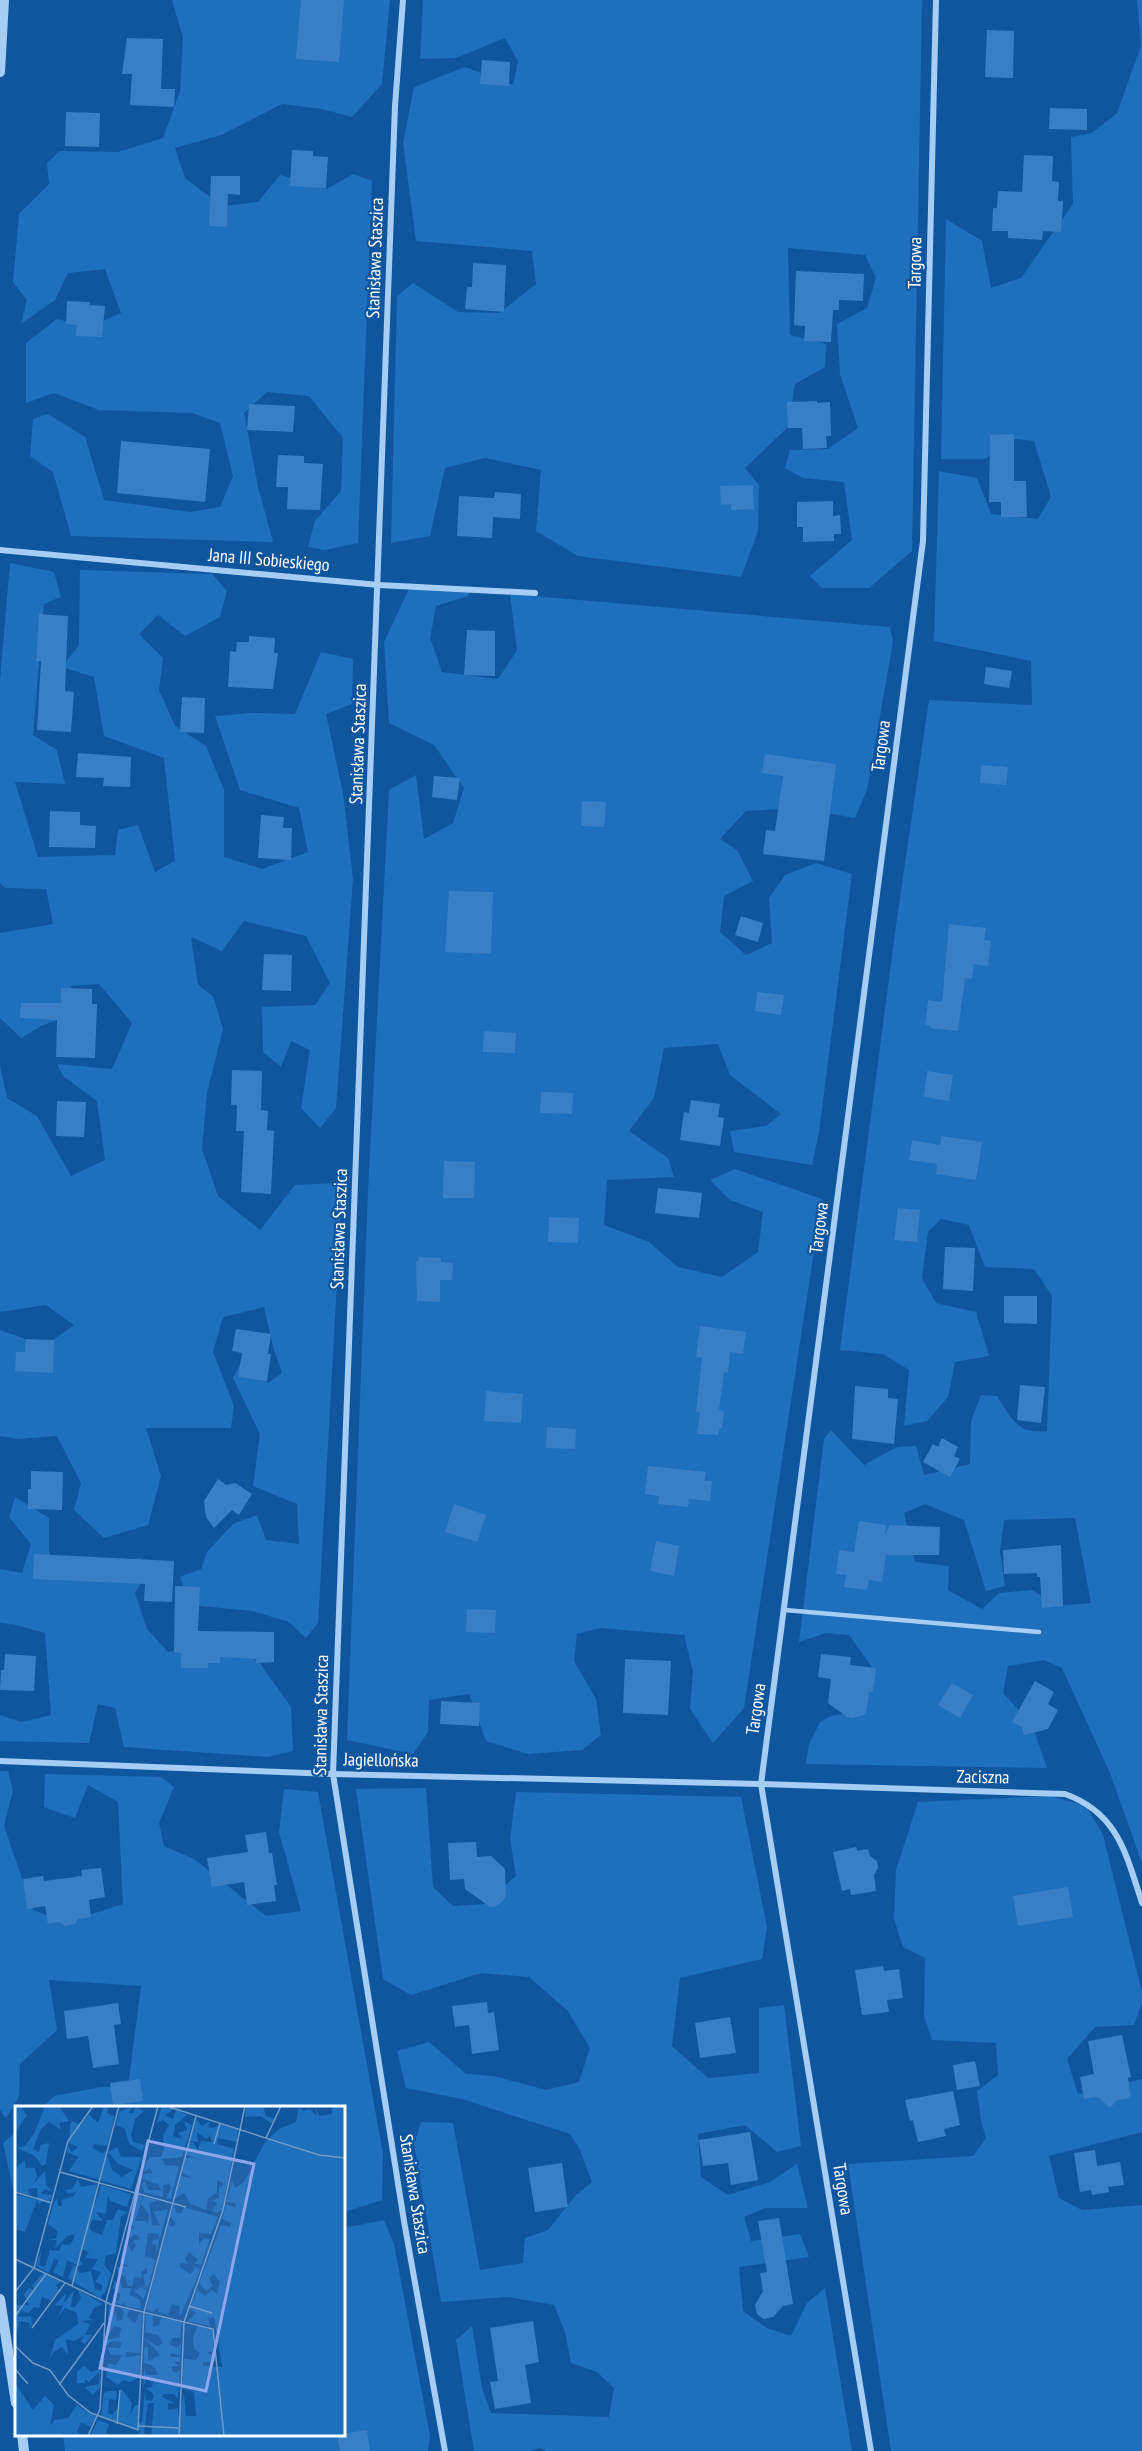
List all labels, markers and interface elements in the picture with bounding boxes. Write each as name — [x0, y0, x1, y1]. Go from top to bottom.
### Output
street label: Stanisława Staszica — [361, 197, 388, 319]
street label: Targowa — [903, 237, 926, 289]
street label: Jana III Sobieskiego — [207, 543, 331, 576]
street label: Stanisława Staszica — [344, 683, 371, 805]
street label: Targowa — [866, 719, 895, 773]
street label: Stanisława Staszica — [325, 1168, 352, 1290]
street label: Targowa — [804, 1201, 833, 1255]
street label: Stanisława Staszica — [308, 1654, 333, 1776]
street label: Targowa — [741, 1682, 771, 1736]
street label: Jagiellońska — [342, 1747, 419, 1772]
street label: Zaciszna — [956, 1765, 1010, 1788]
inset map — [15, 2106, 345, 2436]
street label: Stanisława Staszica — [395, 2132, 436, 2255]
street label: Targowa — [828, 2162, 859, 2216]

